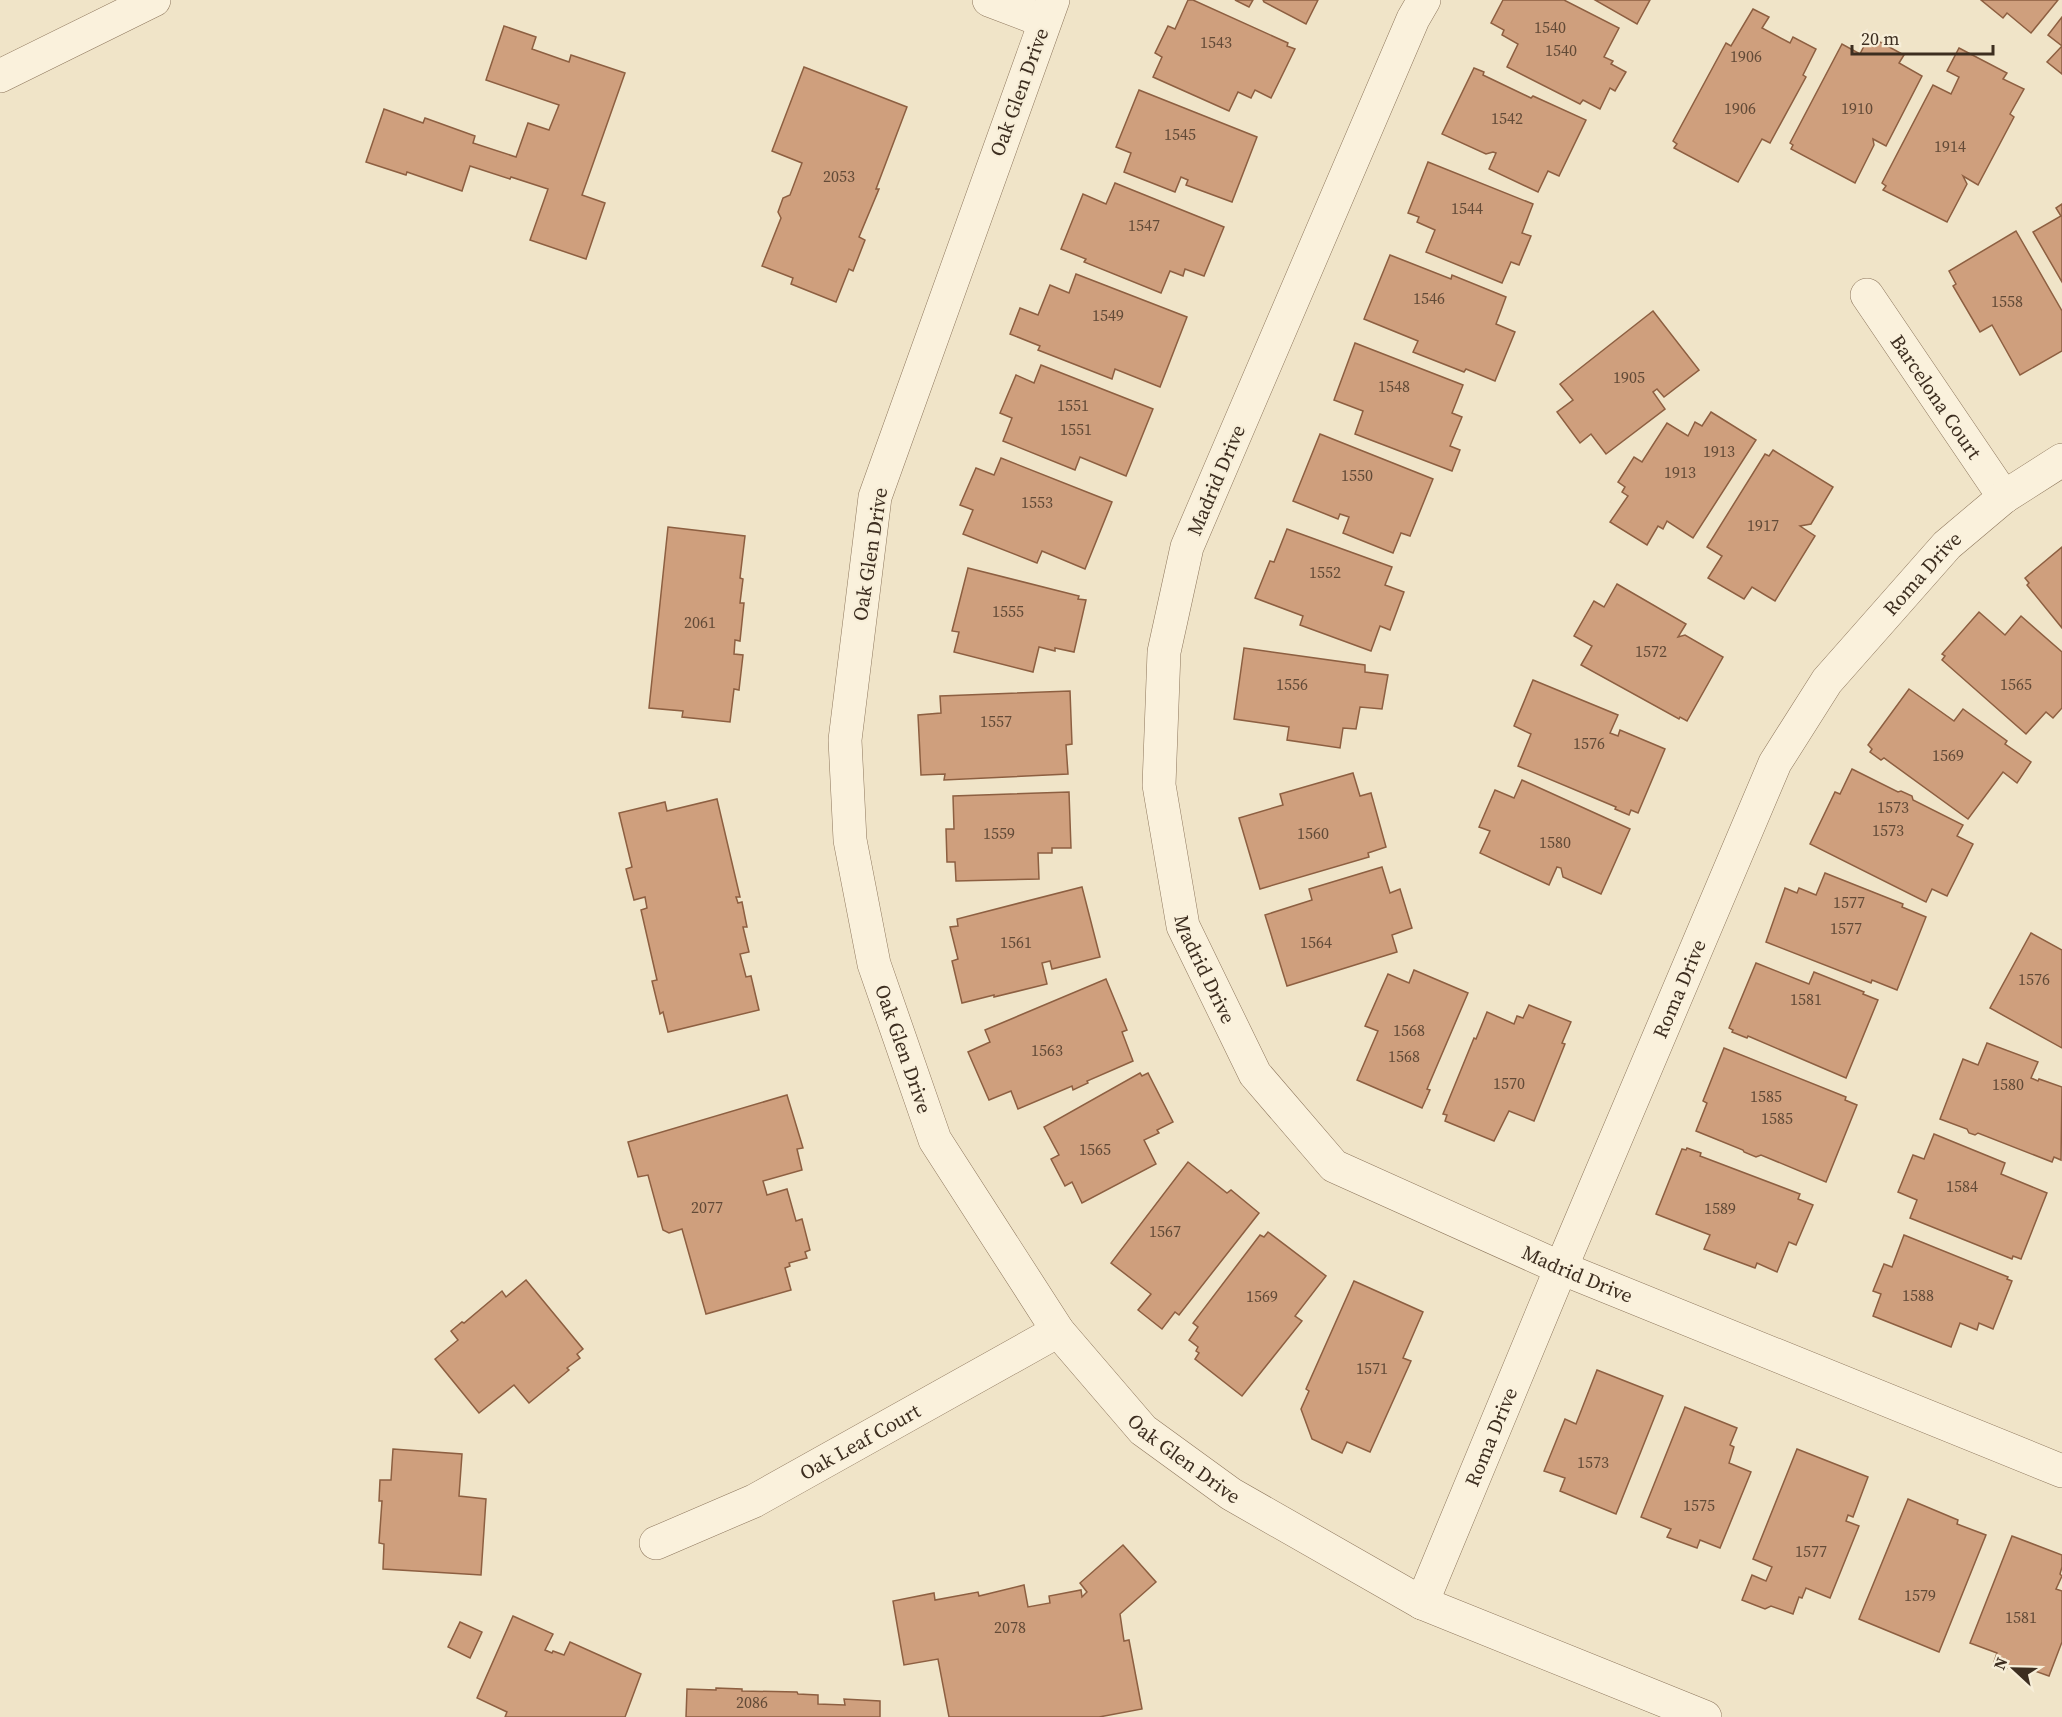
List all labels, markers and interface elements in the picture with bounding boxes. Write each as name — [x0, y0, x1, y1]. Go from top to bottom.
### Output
house number: 1540 — [1534, 16, 1566, 38]
scale bar — [1852, 18, 1993, 56]
street label: Oak Glen Drive — [983, 24, 1055, 160]
text: 20 m — [1861, 26, 1899, 51]
house number: 1543 — [1200, 31, 1232, 53]
house number: 1540 — [1545, 39, 1577, 61]
house number: 1906 — [1730, 45, 1762, 67]
house number: 1906 — [1724, 97, 1756, 119]
house number: 1910 — [1841, 97, 1873, 119]
house number: 1542 — [1491, 107, 1523, 129]
house number: 1545 — [1164, 123, 1196, 145]
house number: 1914 — [1934, 135, 1966, 157]
house number: 2053 — [823, 165, 855, 187]
house number: 1544 — [1451, 197, 1483, 219]
house number: 1547 — [1128, 214, 1160, 236]
house number: 1546 — [1413, 287, 1445, 309]
house number: 1558 — [1991, 290, 2023, 312]
house number: 1549 — [1092, 304, 1124, 326]
street label: Barcelona Court — [1884, 329, 1989, 465]
house number: 1905 — [1613, 366, 1645, 388]
house number: 1548 — [1378, 375, 1410, 397]
house number: 1551 — [1057, 394, 1089, 416]
house number: 1551 — [1060, 418, 1092, 440]
street label: Madrid Drive — [1180, 420, 1252, 540]
house number: 1913 — [1703, 440, 1735, 462]
house number: 1913 — [1664, 461, 1696, 483]
house number: 1550 — [1341, 464, 1373, 486]
street label: Oak Glen Drive — [846, 485, 894, 623]
house number: 1553 — [1021, 491, 1053, 513]
house number: 1917 — [1747, 514, 1779, 536]
street label: Roma Drive — [1877, 525, 1967, 622]
house number: 1552 — [1309, 561, 1341, 583]
house number: 1555 — [992, 600, 1024, 622]
house number: 2061 — [684, 611, 716, 633]
house number: 1572 — [1635, 640, 1667, 662]
house number: 1556 — [1276, 673, 1308, 695]
house number: 1565 — [2000, 673, 2032, 695]
house number: 1557 — [980, 710, 1012, 732]
house number: 1576 — [1573, 732, 1605, 754]
house number: 1569 — [1932, 744, 1964, 766]
house number: 1573 — [1877, 796, 1909, 818]
house number: 1573 — [1872, 819, 1904, 841]
house number: 1559 — [983, 822, 1015, 844]
house number: 1560 — [1297, 822, 1329, 844]
house number: 1580 — [1539, 831, 1571, 853]
house number: 1577 — [1833, 891, 1865, 913]
street label: Madrid Drive — [1167, 913, 1242, 1028]
house number: 1577 — [1830, 917, 1862, 939]
house number: 1561 — [1000, 931, 1032, 953]
house number: 1564 — [1300, 931, 1332, 953]
street label: Roma Drive — [1646, 935, 1713, 1043]
house number: 1576 — [2018, 968, 2050, 990]
street label: Oak Glen Drive — [868, 981, 939, 1117]
house number: 1581 — [1790, 988, 1822, 1010]
house number: 1568 — [1393, 1019, 1425, 1041]
house number: 1563 — [1031, 1039, 1063, 1061]
house number: 1568 — [1388, 1045, 1420, 1067]
house number: 1570 — [1493, 1072, 1525, 1094]
house number: 1580 — [1992, 1073, 2024, 1095]
house number: 1585 — [1750, 1085, 1782, 1107]
house number: 1585 — [1761, 1107, 1793, 1129]
house number: 1565 — [1079, 1138, 1111, 1160]
house number: 1584 — [1946, 1175, 1978, 1197]
house number: 2077 — [691, 1196, 723, 1218]
house number: 1589 — [1704, 1197, 1736, 1219]
house number: 1567 — [1149, 1220, 1181, 1242]
street label: Madrid Drive — [1517, 1238, 1637, 1310]
house number: 1588 — [1902, 1284, 1934, 1306]
house number: 1569 — [1246, 1285, 1278, 1307]
house number: 1571 — [1356, 1357, 1388, 1379]
street label: Roma Drive — [1458, 1383, 1524, 1491]
street label: Oak Leaf Court — [795, 1397, 926, 1487]
street label: Oak Glen Drive — [1121, 1408, 1245, 1510]
house number: 1573 — [1577, 1451, 1609, 1473]
house number: 1575 — [1683, 1494, 1715, 1516]
house number: 1577 — [1795, 1540, 1827, 1562]
house number: 1579 — [1904, 1584, 1936, 1606]
house number: 1581 — [2005, 1606, 2037, 1628]
house number: 2078 — [994, 1616, 1026, 1638]
north arrow — [1984, 1639, 2044, 1699]
text: N — [1988, 1654, 2013, 1673]
house number: 2086 — [736, 1691, 768, 1713]

